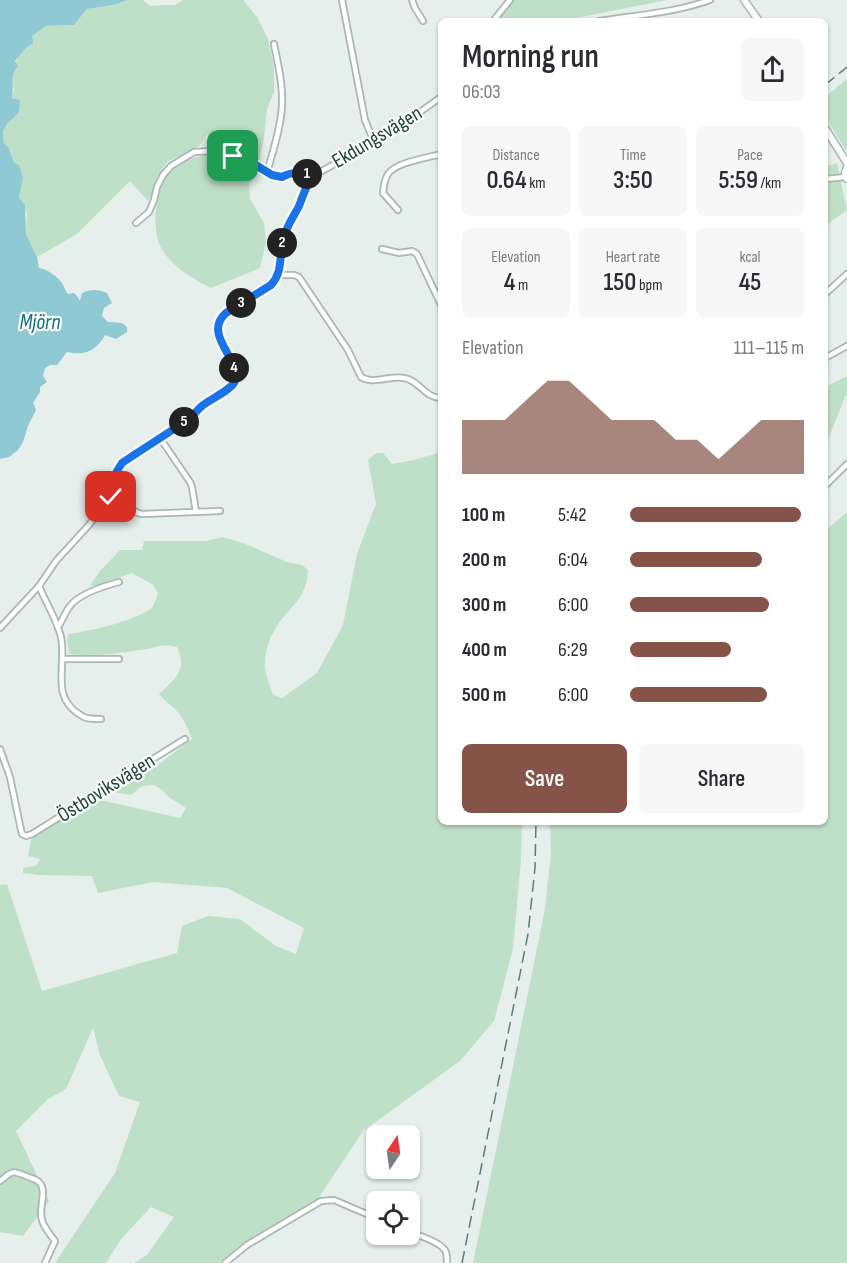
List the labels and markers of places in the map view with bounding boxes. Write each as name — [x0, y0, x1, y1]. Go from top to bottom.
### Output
pin — [207, 130, 258, 181]
pin: 1 — [292, 159, 322, 189]
pin: 2 — [267, 228, 297, 258]
pin: 3 — [226, 288, 256, 318]
pin: 4 — [219, 353, 249, 383]
pin: 5 — [169, 407, 199, 437]
pin — [85, 471, 136, 522]

